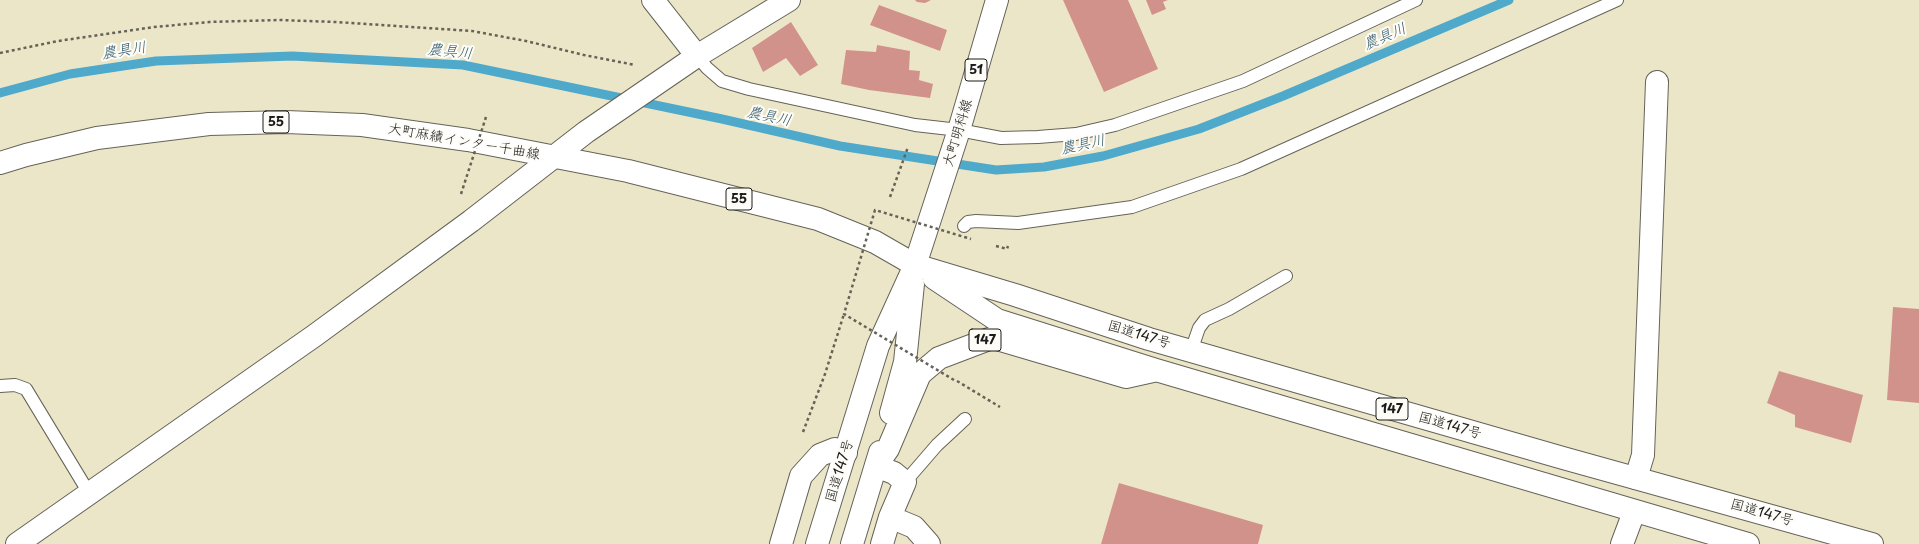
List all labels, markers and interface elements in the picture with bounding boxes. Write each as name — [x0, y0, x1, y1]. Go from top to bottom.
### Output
water label: 農具川 — [1361, 20, 1409, 54]
water label: 農具川 — [100, 39, 148, 63]
water label: 農具川 — [427, 41, 473, 63]
road number: 51 — [965, 59, 987, 81]
street label: 大町明科線 — [940, 97, 976, 169]
water label: 農具川 — [745, 104, 793, 130]
road number: 55 — [263, 111, 289, 133]
street label: 大町麻績インター千曲線 — [387, 120, 541, 164]
water label: 農具川 — [1059, 132, 1107, 158]
road number: 55 — [726, 188, 752, 210]
street label: 国道147号 — [1105, 317, 1173, 353]
road number: 147 — [969, 329, 1001, 351]
road number: 147 — [1376, 398, 1408, 420]
street label: 国道147号 — [1416, 409, 1484, 443]
street label: 国道147号 — [822, 437, 858, 505]
street label: 国道147号 — [1728, 496, 1796, 530]

